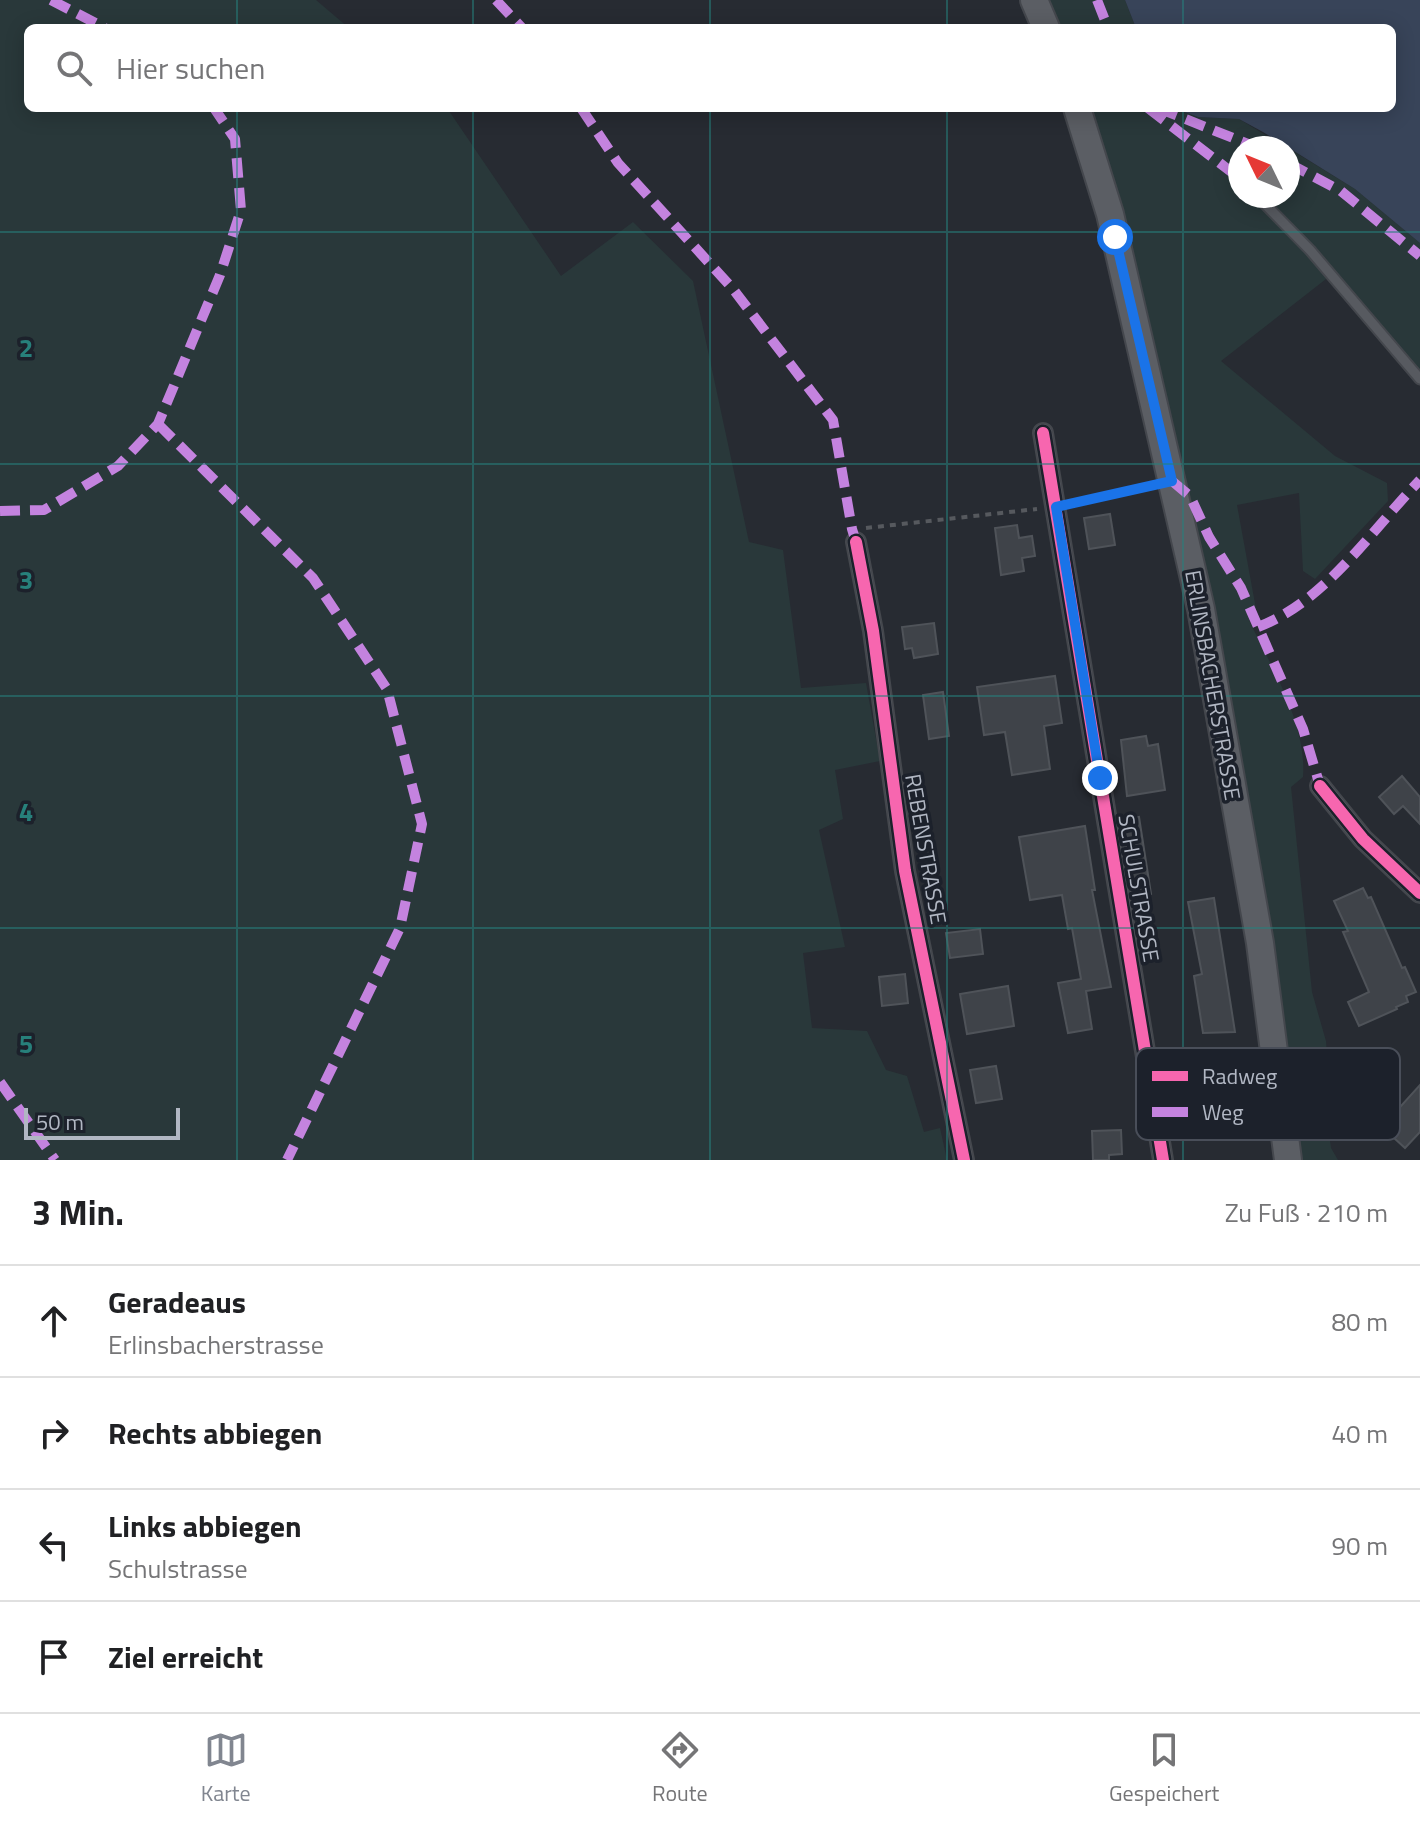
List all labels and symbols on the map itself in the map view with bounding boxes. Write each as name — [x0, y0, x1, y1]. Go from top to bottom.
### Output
north arrow — [1228, 136, 1300, 208]
route start — [1097, 219, 1133, 255]
text: 2 — [19, 328, 33, 367]
text: 3 — [19, 560, 33, 599]
street label: ERLINSBACHERSTRASSE — [1176, 567, 1250, 803]
route end — [1082, 760, 1118, 796]
street label: REBENSTRASSE — [896, 771, 956, 927]
text: 4 — [19, 792, 33, 831]
street label: SCHULSTRASSE — [1109, 812, 1169, 964]
text: 5 — [19, 1024, 33, 1063]
legend — [1136, 1048, 1400, 1140]
text: Radweg — [1202, 1059, 1277, 1093]
text: Weg — [1202, 1095, 1243, 1129]
scale bar — [24, 1104, 180, 1140]

